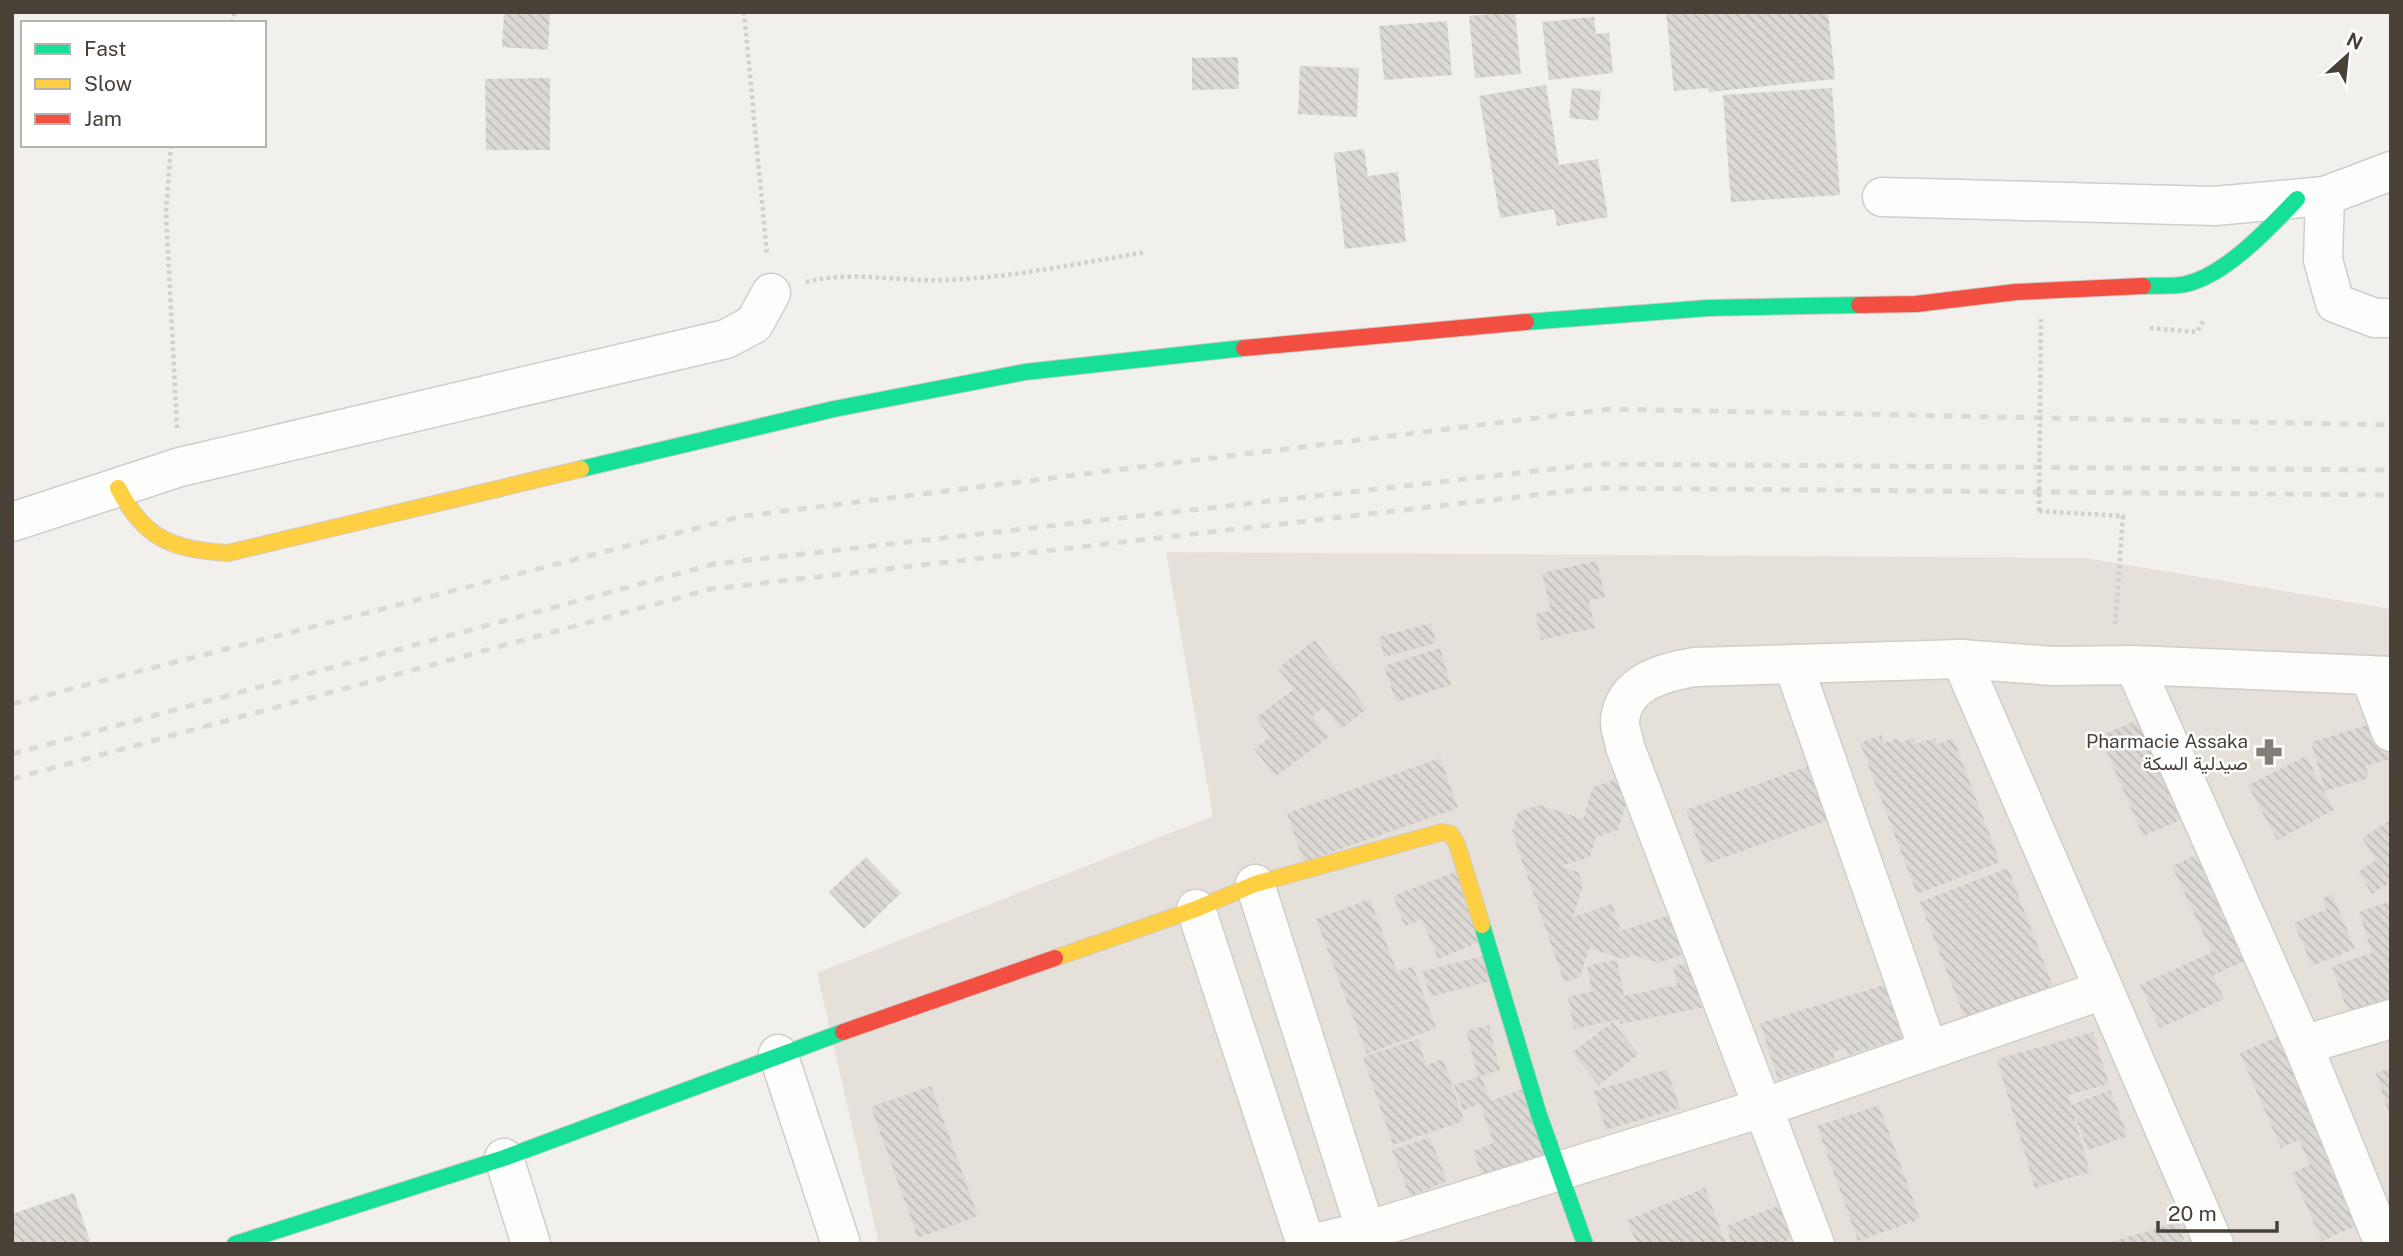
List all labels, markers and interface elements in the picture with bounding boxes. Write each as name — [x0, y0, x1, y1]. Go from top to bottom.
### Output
legend — [21, 21, 266, 147]
north arrow — [2312, 21, 2382, 91]
text: N — [2343, 28, 2366, 54]
text: Fast — [84, 36, 126, 61]
text: Slow — [84, 71, 132, 96]
text: Jam — [84, 106, 122, 131]
place label: Pharmacie Assaka صيدلية السكة — [2086, 730, 2248, 775]
pharmacy icon: Pharmacie Assaka صيدلية السكة — [2254, 737, 2284, 767]
scale bar — [2158, 1190, 2277, 1234]
text: 20 m — [2168, 1201, 2217, 1226]

